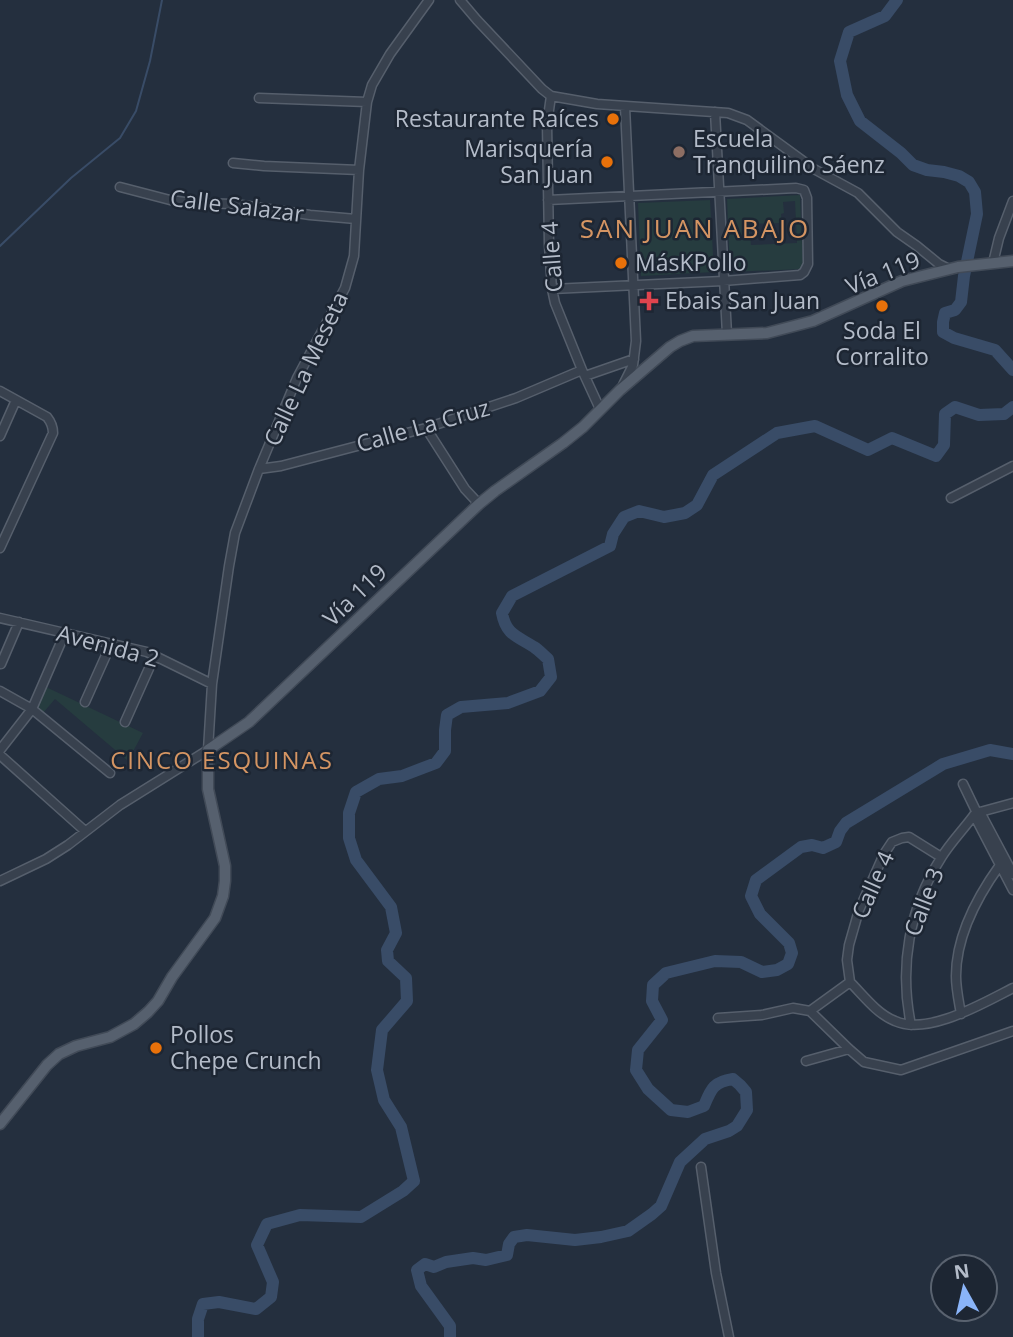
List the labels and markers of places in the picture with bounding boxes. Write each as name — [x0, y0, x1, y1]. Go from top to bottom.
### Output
place label: Restaurante Raíces — [395, 102, 599, 134]
marker: Restaurante Raíces — [605, 111, 621, 127]
place label: Escuela Tranquilino Sáenz — [693, 122, 885, 180]
place label: Marisquería San Juan — [464, 132, 593, 190]
marker: Escuela Tranquilino Sáenz — [671, 144, 687, 160]
marker: Marisquería San Juan — [599, 154, 615, 170]
place label: MásKPollo — [635, 246, 747, 278]
marker: MásKPollo — [613, 255, 629, 271]
place label: Ebais San Juan — [665, 284, 820, 316]
marker: Ebais San Juan — [639, 291, 659, 311]
marker: Soda El Corralito — [874, 298, 890, 314]
place label: Soda El Corralito — [835, 314, 929, 372]
place label: Pollos Chepe Crunch — [170, 1018, 322, 1076]
marker: Pollos Chepe Crunch — [148, 1040, 164, 1056]

